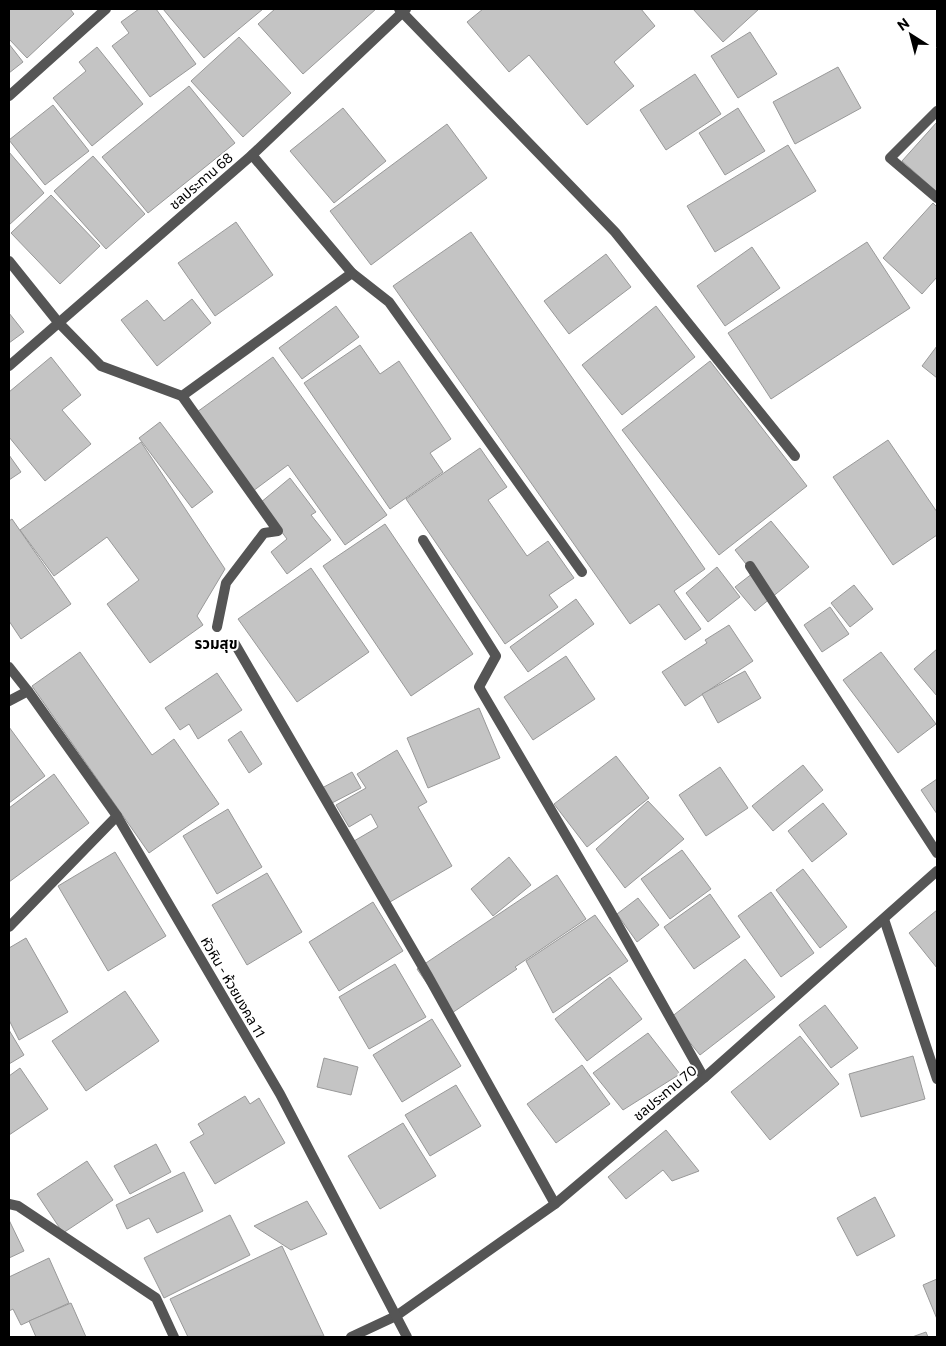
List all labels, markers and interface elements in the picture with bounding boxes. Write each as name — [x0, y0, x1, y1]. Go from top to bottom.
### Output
north arrow — [886, 10, 936, 60]
text: N — [894, 14, 912, 34]
street label: ชลประทาน 68 — [166, 149, 236, 213]
district label: รวมสุข — [194, 634, 238, 653]
street label: หัวหิน - ห้วยมงคล 11 — [198, 933, 269, 1040]
street label: ชลประทาน 70 — [629, 1061, 700, 1124]

